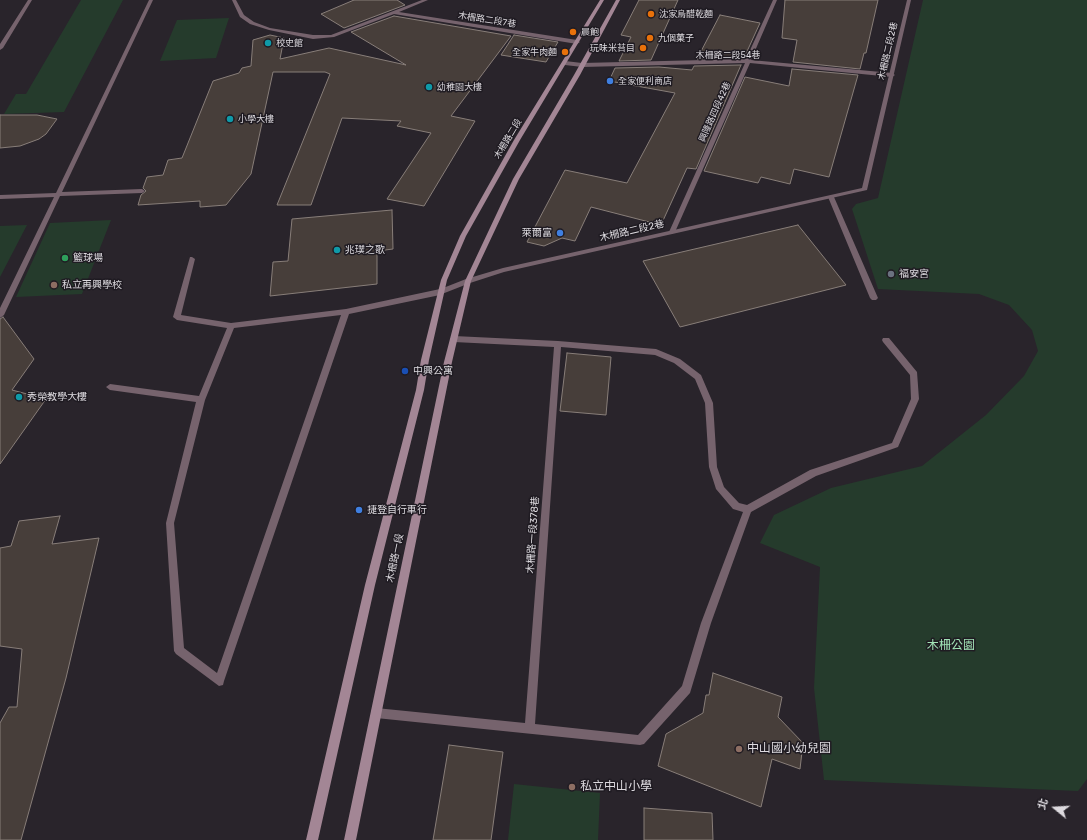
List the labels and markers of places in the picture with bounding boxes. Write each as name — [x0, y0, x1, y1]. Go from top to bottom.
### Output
marker: 沈家烏醋乾麵 — [646, 9, 656, 19]
place label: 沈家烏醋乾麵 — [659, 9, 713, 19]
marker: 晨飽 — [568, 27, 578, 37]
place label: 晨飽 — [581, 27, 599, 37]
marker: 九個菓子 — [645, 33, 655, 43]
place label: 九個菓子 — [658, 33, 694, 43]
marker: 校史館 — [263, 38, 273, 48]
place label: 校史館 — [276, 38, 303, 48]
place label: 玩味米苔目 — [590, 43, 635, 53]
marker: 玩味米苔目 — [638, 43, 648, 53]
place label: 全家牛肉麵 — [512, 47, 557, 57]
marker: 全家牛肉麵 — [560, 47, 570, 57]
marker: 全家便利商店 — [605, 76, 615, 86]
place label: 全家便利商店 — [618, 76, 672, 86]
marker: 幼稚園大樓 — [424, 82, 434, 92]
place label: 幼稚園大樓 — [437, 82, 482, 92]
marker: 小學大樓 — [225, 114, 235, 124]
place label: 小學大樓 — [238, 114, 274, 124]
place label: 萊爾富 — [522, 227, 552, 239]
marker: 萊爾富 — [555, 228, 565, 238]
place label: 兆璞之歌 — [345, 244, 385, 256]
marker: 兆璞之歌 — [332, 245, 342, 255]
place label: 籃球場 — [73, 252, 103, 264]
marker: 籃球場 — [60, 253, 70, 263]
place label: 福安宮 — [899, 268, 929, 280]
marker: 福安宮 — [886, 269, 896, 279]
place label: 私立再興學校 — [62, 279, 122, 291]
marker: 私立再興學校 — [49, 280, 59, 290]
place label: 中興公寓 — [413, 365, 453, 377]
marker: 中興公寓 — [400, 366, 410, 376]
place label: 秀榮教學大樓 — [27, 391, 87, 403]
marker: 秀榮教學大樓 — [14, 392, 24, 402]
place label: 捷登自行車行 — [367, 504, 427, 516]
marker: 捷登自行車行 — [354, 505, 364, 515]
place label: 中山國小幼兒園 — [747, 742, 831, 756]
marker: 中山國小幼兒園 — [734, 744, 744, 754]
place label: 私立中山小學 — [580, 780, 652, 794]
marker: 私立中山小學 — [567, 782, 577, 792]

